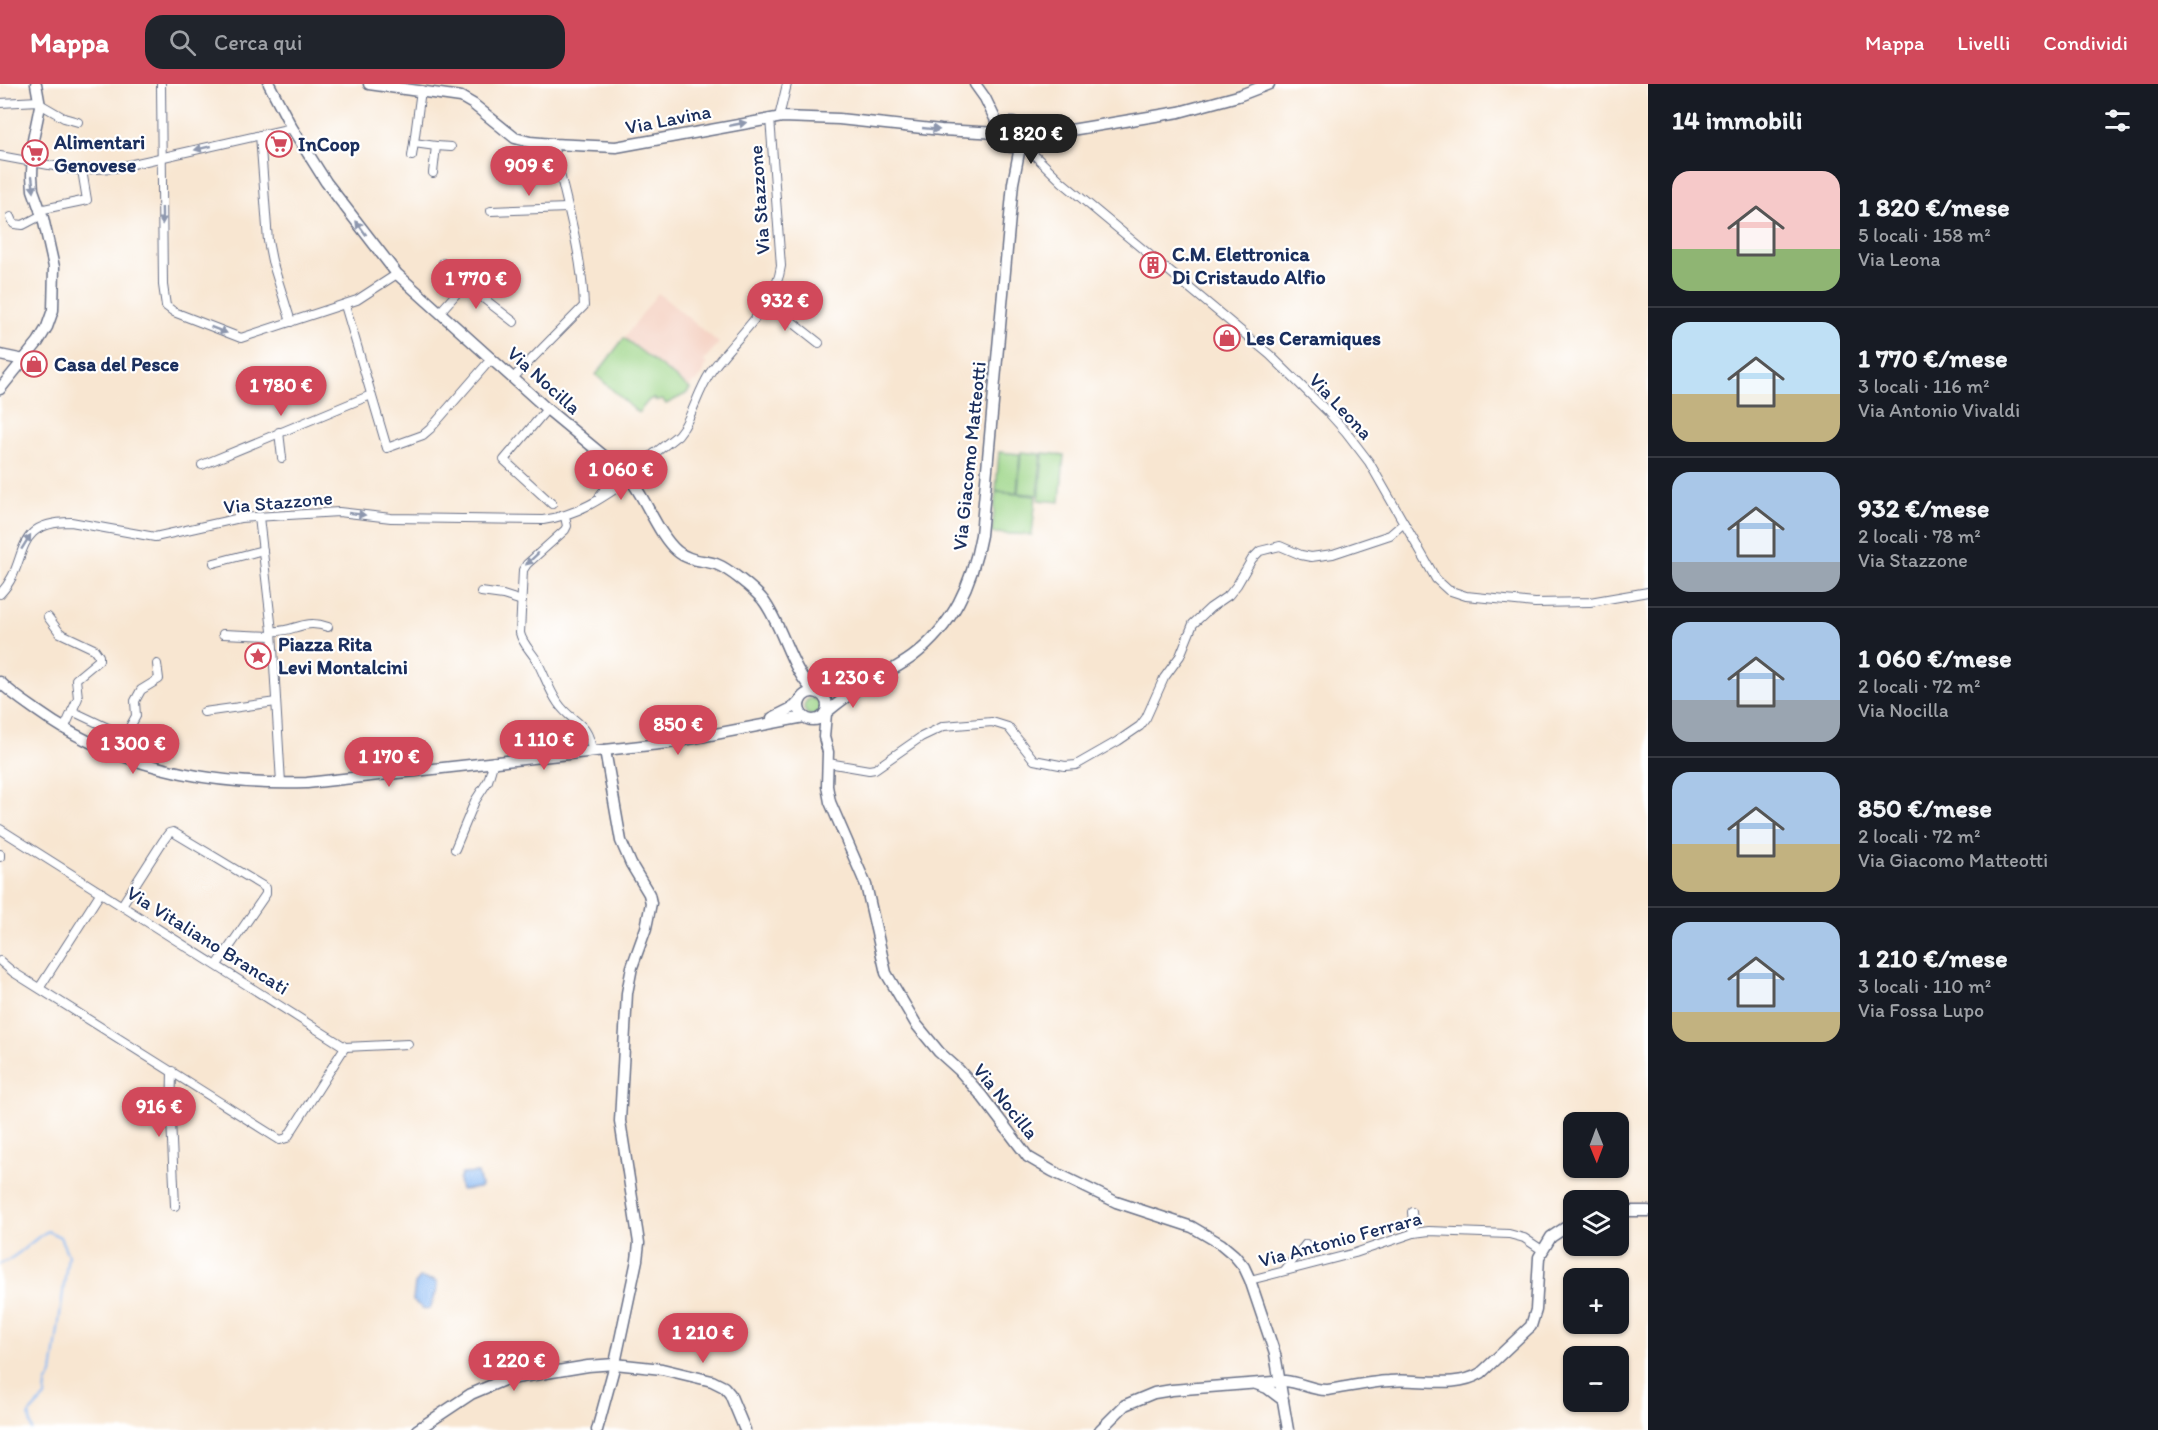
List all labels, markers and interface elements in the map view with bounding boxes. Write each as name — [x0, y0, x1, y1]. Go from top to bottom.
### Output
search box — [145, 15, 565, 69]
text: Mappa — [30, 25, 109, 59]
icon: search — [166, 26, 199, 59]
text: Cerca qui — [214, 29, 302, 56]
text: Mappa — [1865, 30, 1924, 55]
text: Livelli — [1957, 30, 2010, 55]
text: Condividi — [2043, 30, 2128, 55]
street label: Via Lavina — [623, 99, 713, 139]
text: 14 immobili — [1672, 104, 1802, 136]
icon: filters — [2101, 104, 2134, 137]
pin: 1 820 € — [976, 114, 1086, 165]
one-way arrow — [728, 119, 747, 128]
text: 1 820 € — [999, 121, 1063, 145]
one-way arrow — [922, 124, 941, 134]
supermarket icon: InCoop — [264, 129, 294, 159]
place label: Alimentari Genovese — [53, 130, 145, 177]
place label: InCoop — [298, 132, 360, 157]
supermarket icon: Alimentari Genovese — [20, 138, 50, 168]
one-way arrow — [193, 144, 212, 153]
street label: Via Stazzone — [743, 144, 775, 256]
pin: 909 € — [487, 146, 571, 197]
text: 909 € — [504, 153, 554, 177]
one-way arrow — [28, 175, 37, 194]
text: 1 820 €/mese — [1858, 191, 2010, 223]
icon: home — [1720, 195, 1792, 267]
one-way arrow — [158, 207, 167, 226]
one-way arrow — [355, 220, 367, 236]
text: 5 locali · 158 m² — [1858, 223, 1991, 247]
place label: C.M. Elettronica Di Cristaudo Alfio — [1172, 242, 1326, 289]
text: Via Leona — [1858, 247, 1940, 271]
building icon: C.M. Elettronica Di Cristaudo Alfio — [1138, 250, 1168, 280]
pin: 1 770 € — [421, 259, 531, 310]
text: 1 770 € — [445, 266, 507, 290]
pin: 932 € — [743, 281, 827, 332]
text: 932 € — [761, 288, 809, 312]
shop icon: Les Ceramiques — [1212, 323, 1242, 353]
one-way arrow — [211, 325, 229, 335]
place label: Les Ceramiques — [1246, 326, 1381, 351]
street label: Via Nocilla — [502, 341, 586, 419]
text: 1 770 €/mese — [1858, 342, 2008, 374]
icon: home — [1720, 346, 1792, 418]
shop icon: Casa del Pesce — [19, 349, 49, 379]
place label: Casa del Pesce — [54, 352, 179, 376]
street label: Via Giacomo Matteotti — [947, 360, 991, 552]
pin: 1 780 € — [226, 366, 336, 417]
street label: Via Leona — [1304, 368, 1378, 444]
text: 1 780 € — [250, 373, 312, 397]
text: 3 locali · 116 m² — [1858, 374, 1989, 398]
text: Via Antonio Vivaldi — [1858, 398, 2020, 422]
pin: 1 060 € — [566, 450, 676, 501]
text: 1 060 € — [589, 457, 653, 481]
street label: Via Stazzone — [222, 485, 334, 519]
text: 932 €/mese — [1858, 492, 1989, 524]
icon: home — [1720, 496, 1792, 568]
one-way arrow — [347, 509, 366, 519]
text: 2 locali · 78 m² — [1858, 524, 1981, 548]
one-way arrow — [21, 534, 32, 551]
text: Via Stazzone — [1858, 548, 1968, 572]
one-way arrow — [526, 552, 540, 566]
place label: Piazza Rita Levi Montalcini — [278, 632, 408, 679]
place icon: Piazza Rita Levi Montalcini — [243, 641, 273, 671]
text: 1 060 €/mese — [1858, 642, 2012, 674]
icon: home — [1720, 646, 1792, 718]
pin: 1 230 € — [798, 658, 908, 709]
text: 1 230 € — [821, 665, 885, 689]
text: 2 locali · 72 m² — [1858, 674, 1980, 698]
text: Via Nocilla — [1858, 698, 1949, 722]
pin: 850 € — [636, 705, 720, 756]
text: 850 € — [653, 712, 703, 736]
pin: 1 110 € — [489, 720, 599, 771]
pin: 1 300 € — [78, 724, 188, 775]
text: 1 110 € — [514, 727, 574, 751]
text: 1 300 € — [100, 731, 166, 755]
pin: 1 170 € — [334, 737, 444, 788]
text: 1 170 € — [358, 744, 420, 768]
text: 850 €/mese — [1858, 792, 1992, 824]
icon: home — [1720, 796, 1792, 868]
text: 2 locali · 72 m² — [1858, 824, 1980, 848]
text: Via Giacomo Matteotti — [1858, 848, 2048, 872]
street label: Via Vitaliano Brancati — [122, 880, 294, 1000]
text: 1 210 €/mese — [1858, 942, 2008, 974]
icon: home — [1720, 946, 1792, 1018]
text: 3 locali · 110 m² — [1858, 974, 1991, 998]
text: Via Fossa Lupo — [1858, 998, 1984, 1022]
street label: Via Nocilla — [968, 1058, 1044, 1144]
pin: 916 € — [117, 1087, 201, 1138]
text: 916 € — [136, 1094, 182, 1118]
north arrow — [1563, 1112, 1629, 1178]
map controls — [1563, 1112, 1629, 1412]
button: layers — [1563, 1190, 1629, 1256]
street label: Via Antonio Ferrara — [1256, 1206, 1424, 1272]
button: + — [1563, 1268, 1629, 1334]
pin: 1 210 € — [648, 1313, 758, 1364]
text: 1 210 € — [672, 1320, 734, 1344]
pin: 1 220 € — [459, 1341, 569, 1392]
button: − — [1563, 1346, 1629, 1412]
text: 1 220 € — [482, 1348, 546, 1372]

